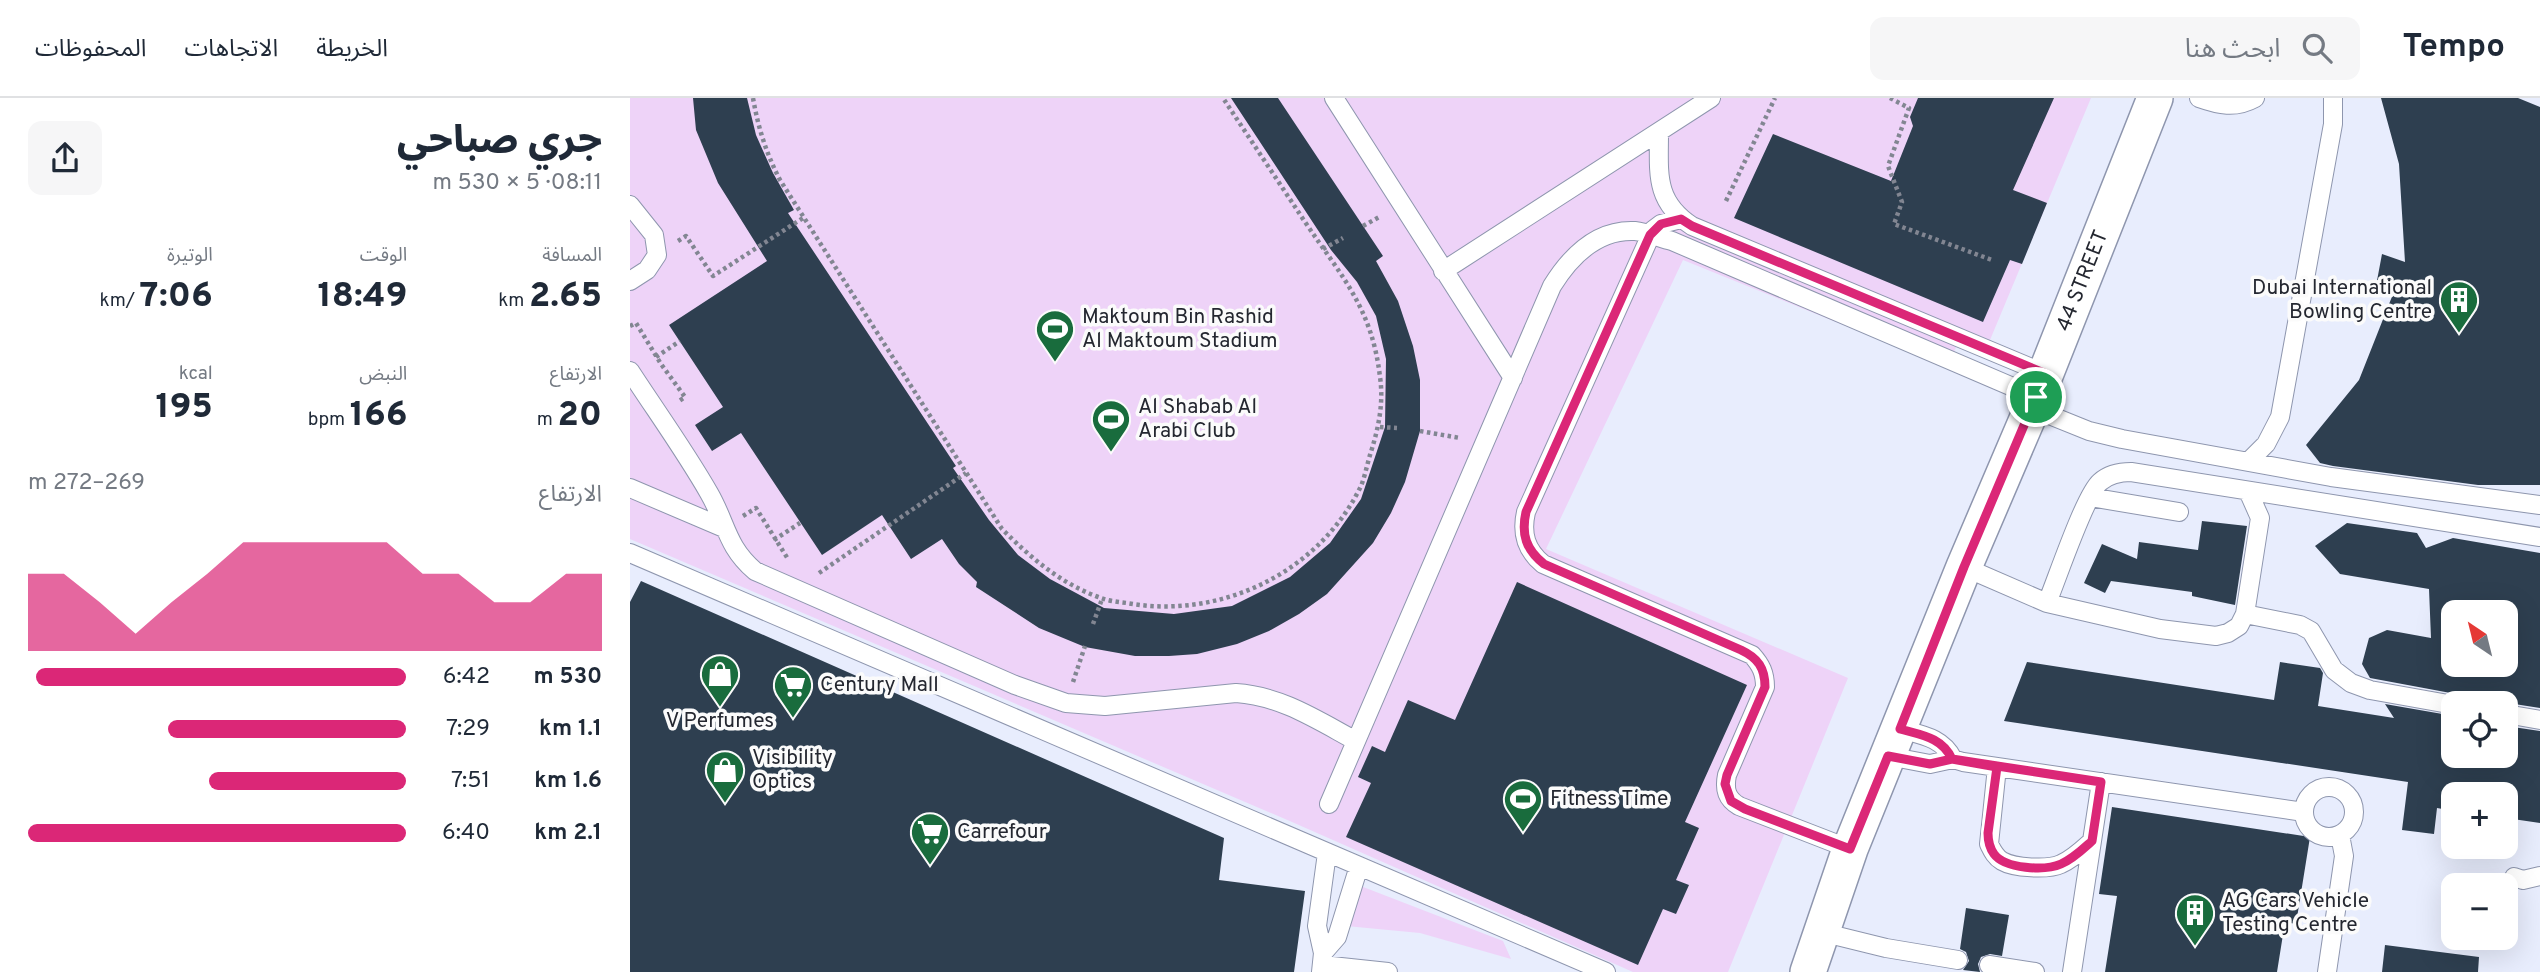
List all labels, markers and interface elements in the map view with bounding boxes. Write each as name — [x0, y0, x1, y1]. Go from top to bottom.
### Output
search box — [1870, 17, 2360, 80]
text: Tempo — [2402, 27, 2505, 69]
icon: search — [2298, 29, 2336, 67]
text: ابحث هنا — [2185, 34, 2280, 67]
text: المحفوظات — [35, 35, 146, 65]
text: الاتجاهات — [184, 35, 278, 65]
text: الخريطة — [316, 35, 388, 65]
text: جري صباحي — [397, 118, 602, 167]
button: share — [28, 121, 102, 195]
text: 08:11 · 5 × 530 m — [433, 169, 602, 198]
street label: 44 STREET — [2050, 226, 2115, 335]
text: الوتيرة — [167, 244, 213, 268]
text: الوقت — [360, 244, 407, 268]
text: المسافة — [542, 244, 602, 268]
text: 7:06 — [140, 275, 213, 319]
text: 18:49 — [317, 275, 407, 319]
text: 2.65 — [529, 275, 602, 319]
place label: Dubai International Bowling Centre — [2252, 275, 2432, 326]
building icon: Dubai International Bowling Centre — [2438, 279, 2480, 334]
text: /km — [99, 289, 140, 313]
text: km — [498, 289, 529, 313]
place label: Maktoum Bin Rashid Al Maktoum Stadium — [1082, 304, 1277, 355]
sports icon: Maktoum Bin Rashid Al Maktoum Stadium — [1034, 308, 1076, 363]
text: kcal — [179, 362, 213, 386]
text: النبض — [359, 363, 407, 387]
text: الارتفاع — [550, 363, 602, 387]
pin — [2006, 367, 2066, 427]
icon: arrive — [2017, 378, 2055, 416]
text: 195 — [155, 386, 213, 430]
text: 166 — [350, 394, 407, 438]
text: 20 — [557, 394, 602, 438]
place label: Al Shabab Al Arabi Club — [1138, 394, 1257, 445]
sports icon: Al Shabab Al Arabi Club — [1090, 398, 1132, 453]
text: bpm — [308, 408, 350, 432]
text: m — [537, 408, 557, 432]
text: 269–272 m — [28, 469, 145, 498]
text: الارتفاع — [539, 481, 602, 510]
north arrow — [2441, 600, 2518, 677]
map controls — [2441, 600, 2518, 950]
shop icon: V Perfumes — [699, 653, 741, 708]
text: 6:42 — [443, 663, 490, 692]
text: 530 m — [533, 663, 602, 692]
supermarket icon: Century Mall — [772, 664, 814, 719]
place label: Century Mall — [820, 672, 939, 699]
button: locate — [2441, 691, 2518, 768]
place label: V Perfumes — [666, 708, 774, 735]
text: 7:29 — [446, 715, 490, 744]
text: 1.1 km — [539, 715, 602, 744]
place label: Visibility Optics — [752, 745, 833, 796]
shop icon: Visibility Optics — [704, 749, 746, 804]
text: 7:51 — [451, 767, 490, 796]
text: 1.6 km — [534, 767, 602, 796]
sports icon: Fitness Time — [1502, 778, 1544, 833]
button: + — [2441, 782, 2518, 859]
place label: Fitness Time — [1550, 786, 1668, 813]
supermarket icon: Carrefour — [909, 811, 951, 866]
text: 6:40 — [442, 819, 490, 848]
text: 2.1 km — [534, 819, 602, 848]
place label: Carrefour — [957, 819, 1047, 846]
button: − — [2441, 873, 2518, 950]
place label: AG Cars Vehicle Testing Centre — [2222, 888, 2369, 939]
building icon: AG Cars Vehicle Testing Centre — [2174, 892, 2216, 947]

